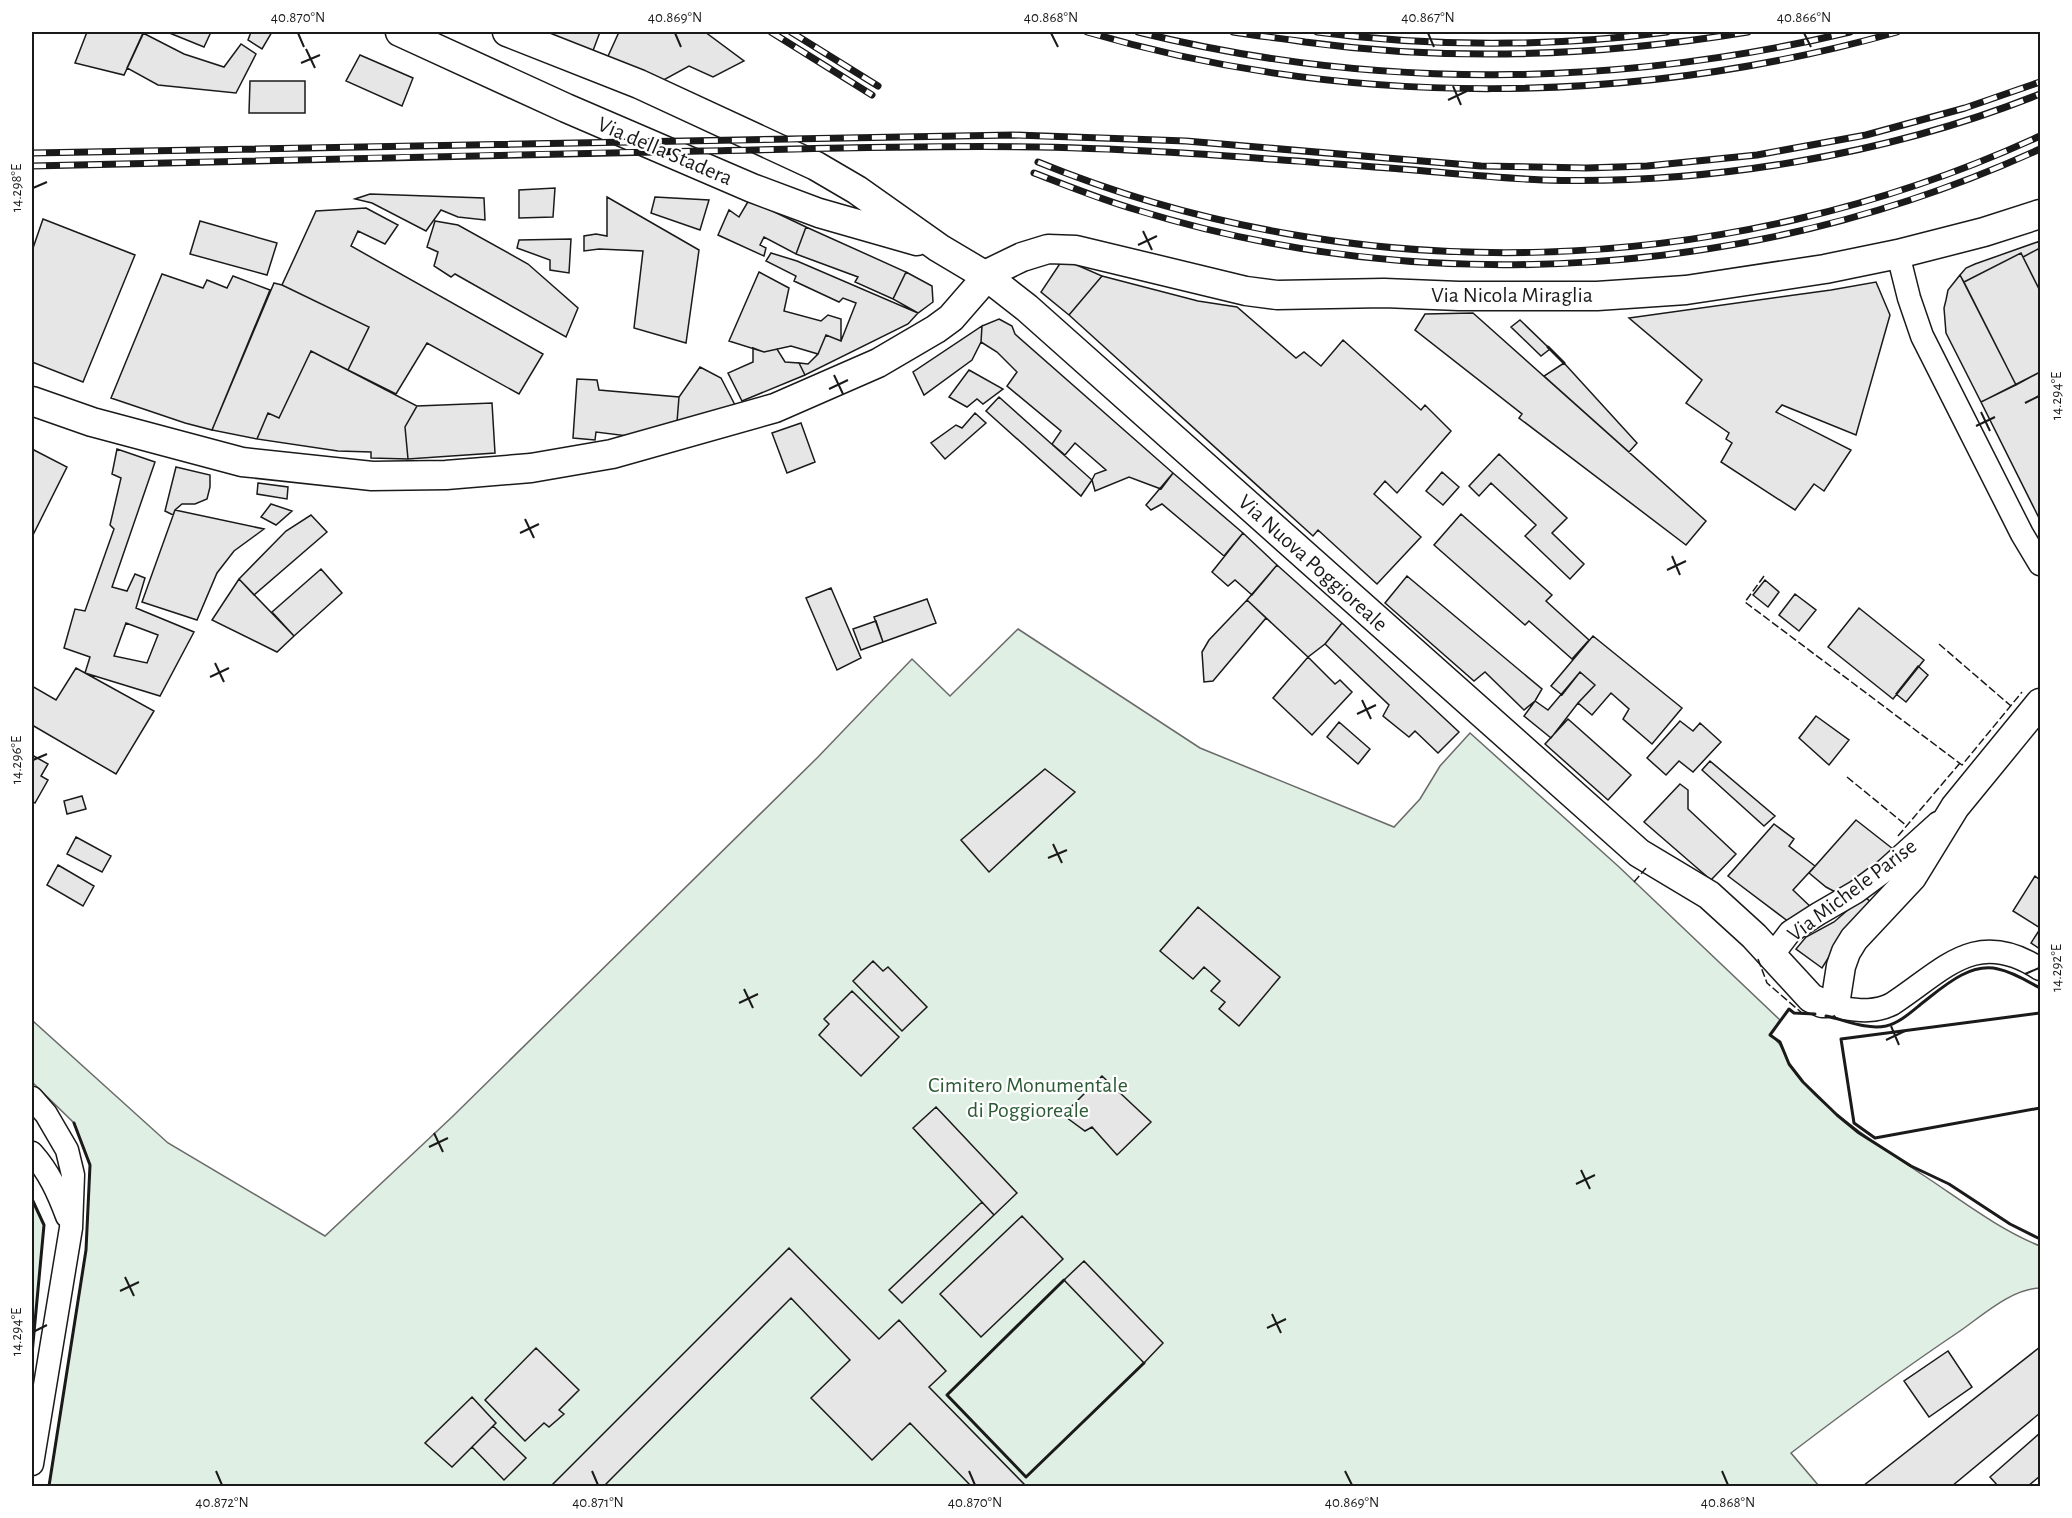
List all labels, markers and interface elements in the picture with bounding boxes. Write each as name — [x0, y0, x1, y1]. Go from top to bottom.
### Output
text: 40.870°N — [271, 10, 325, 25]
text: 40.869°N — [648, 10, 702, 25]
text: 40.868°N — [1024, 10, 1078, 25]
text: 40.867°N — [1401, 10, 1455, 25]
text: 40.866°N — [1777, 10, 1831, 25]
street label: Via della Stadera — [594, 113, 736, 189]
text: 14.298°E — [9, 164, 24, 212]
street label: Via Nicola Miraglia — [1431, 284, 1593, 306]
text: 14.294°E — [2049, 372, 2064, 420]
street label: Via Nuova Poggioreale — [1234, 490, 1392, 636]
text: 14.296°E — [9, 736, 24, 784]
street label: Via Michele Parise — [1783, 835, 1921, 945]
text: 14.292°E — [2049, 944, 2064, 992]
park label: Cimitero Monumentale di Poggioreale — [928, 1074, 1128, 1121]
text: 14.294°E — [9, 1308, 24, 1356]
text: 40.872°N — [195, 1495, 249, 1510]
text: 40.871°N — [572, 1495, 624, 1510]
text: 40.870°N — [948, 1495, 1002, 1510]
text: 40.869°N — [1325, 1495, 1379, 1510]
text: 40.868°N — [1701, 1495, 1755, 1510]

